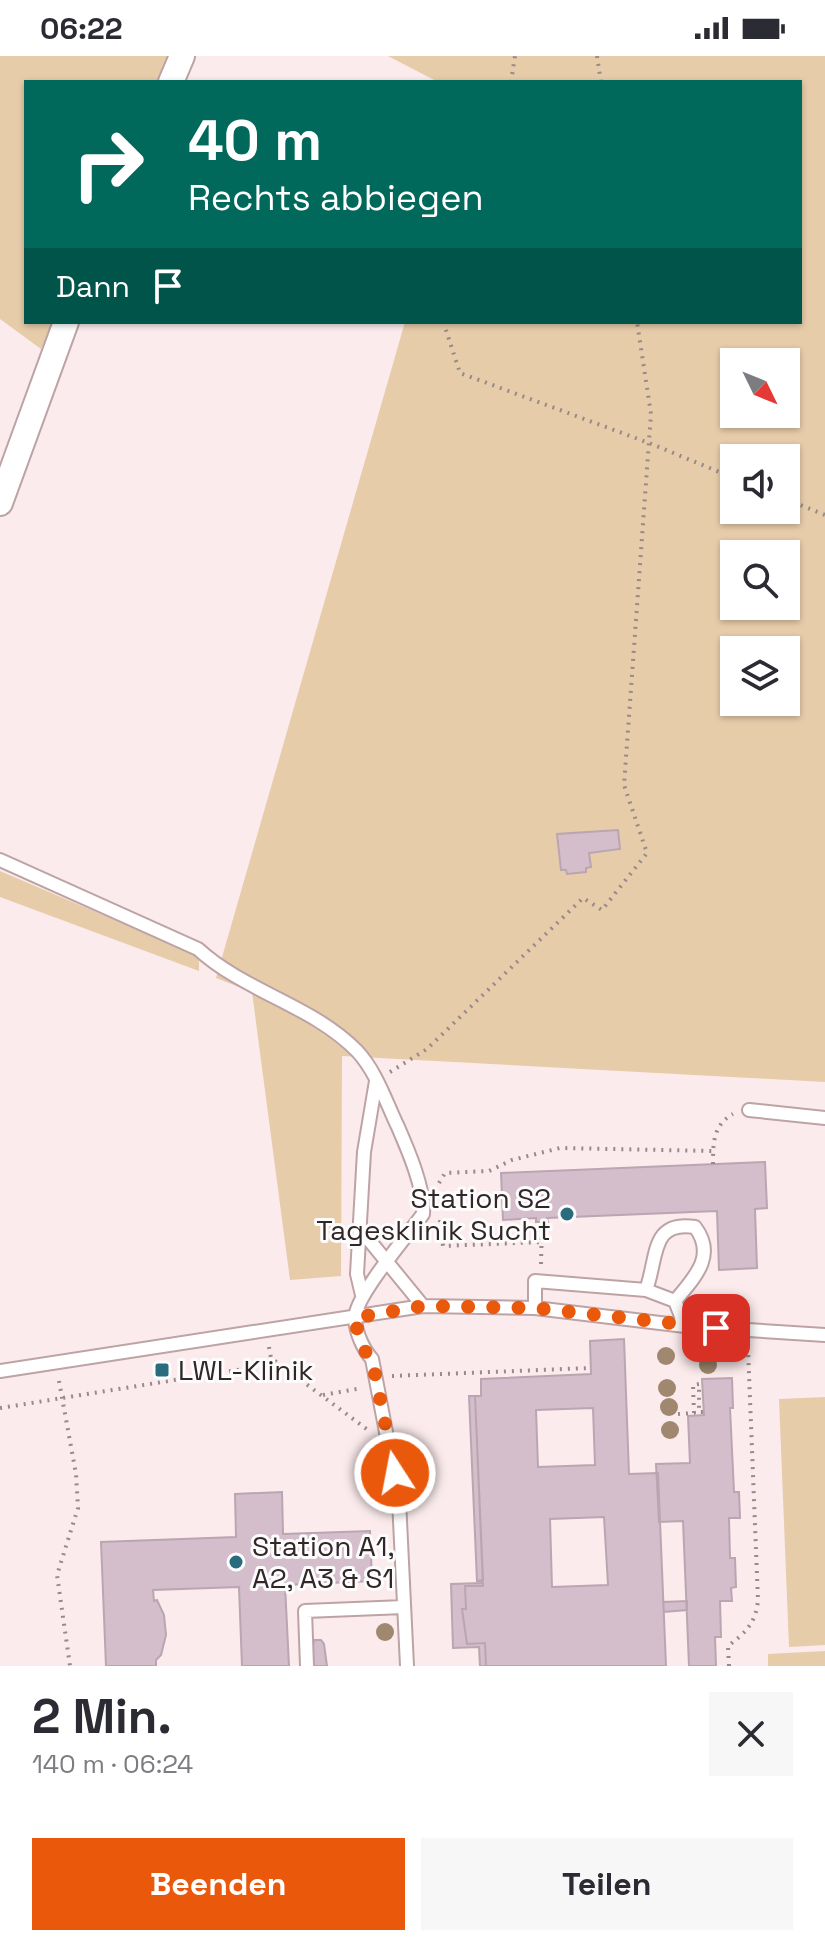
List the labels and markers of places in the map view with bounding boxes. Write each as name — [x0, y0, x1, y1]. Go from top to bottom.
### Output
place label: Station S2 Tagesklinik Sucht — [316, 1180, 551, 1248]
marker: Station S2 Tagesklinik Sucht — [558, 1205, 576, 1223]
pin — [682, 1294, 750, 1362]
place label: LWL-Klinik — [178, 1352, 313, 1388]
marker: LWL-Klinik — [153, 1361, 171, 1379]
place label: Station A1, A2, A3 & S1 — [252, 1528, 395, 1596]
marker: Station A1, A2, A3 & S1 — [227, 1553, 245, 1571]

